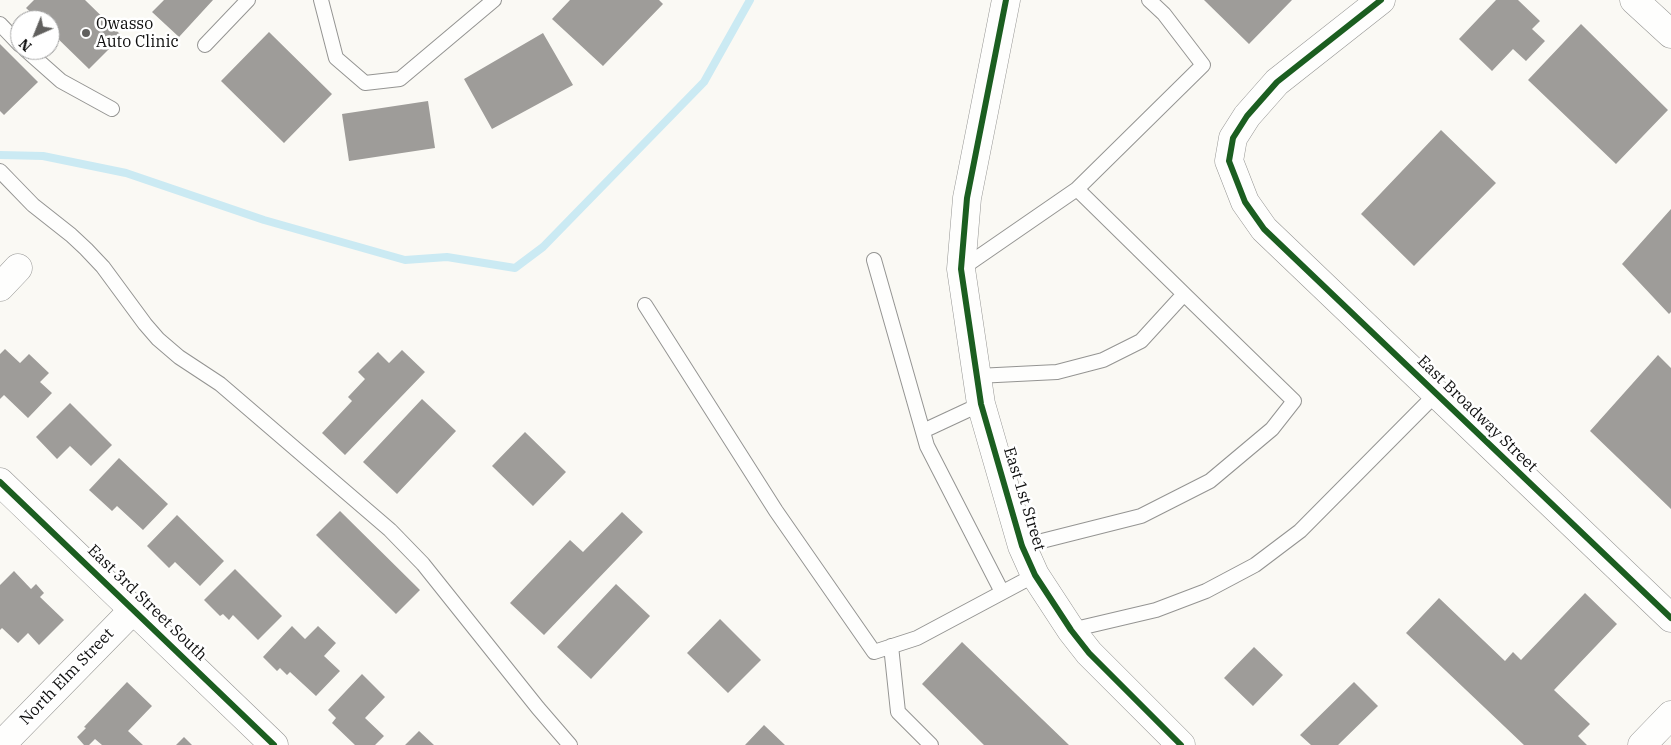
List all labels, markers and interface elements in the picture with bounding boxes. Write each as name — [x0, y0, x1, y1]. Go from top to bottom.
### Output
north arrow — [10, 10, 60, 60]
place label: Owasso Auto Clinic — [96, 14, 179, 52]
marker: Owasso Auto Clinic — [80, 27, 92, 39]
text: N — [15, 35, 36, 55]
street label: East Broadway Street — [1413, 352, 1541, 476]
street label: East 1st Street — [999, 445, 1049, 553]
street label: East 3rd Street South — [83, 541, 211, 665]
street label: North Elm Street — [16, 625, 118, 729]

